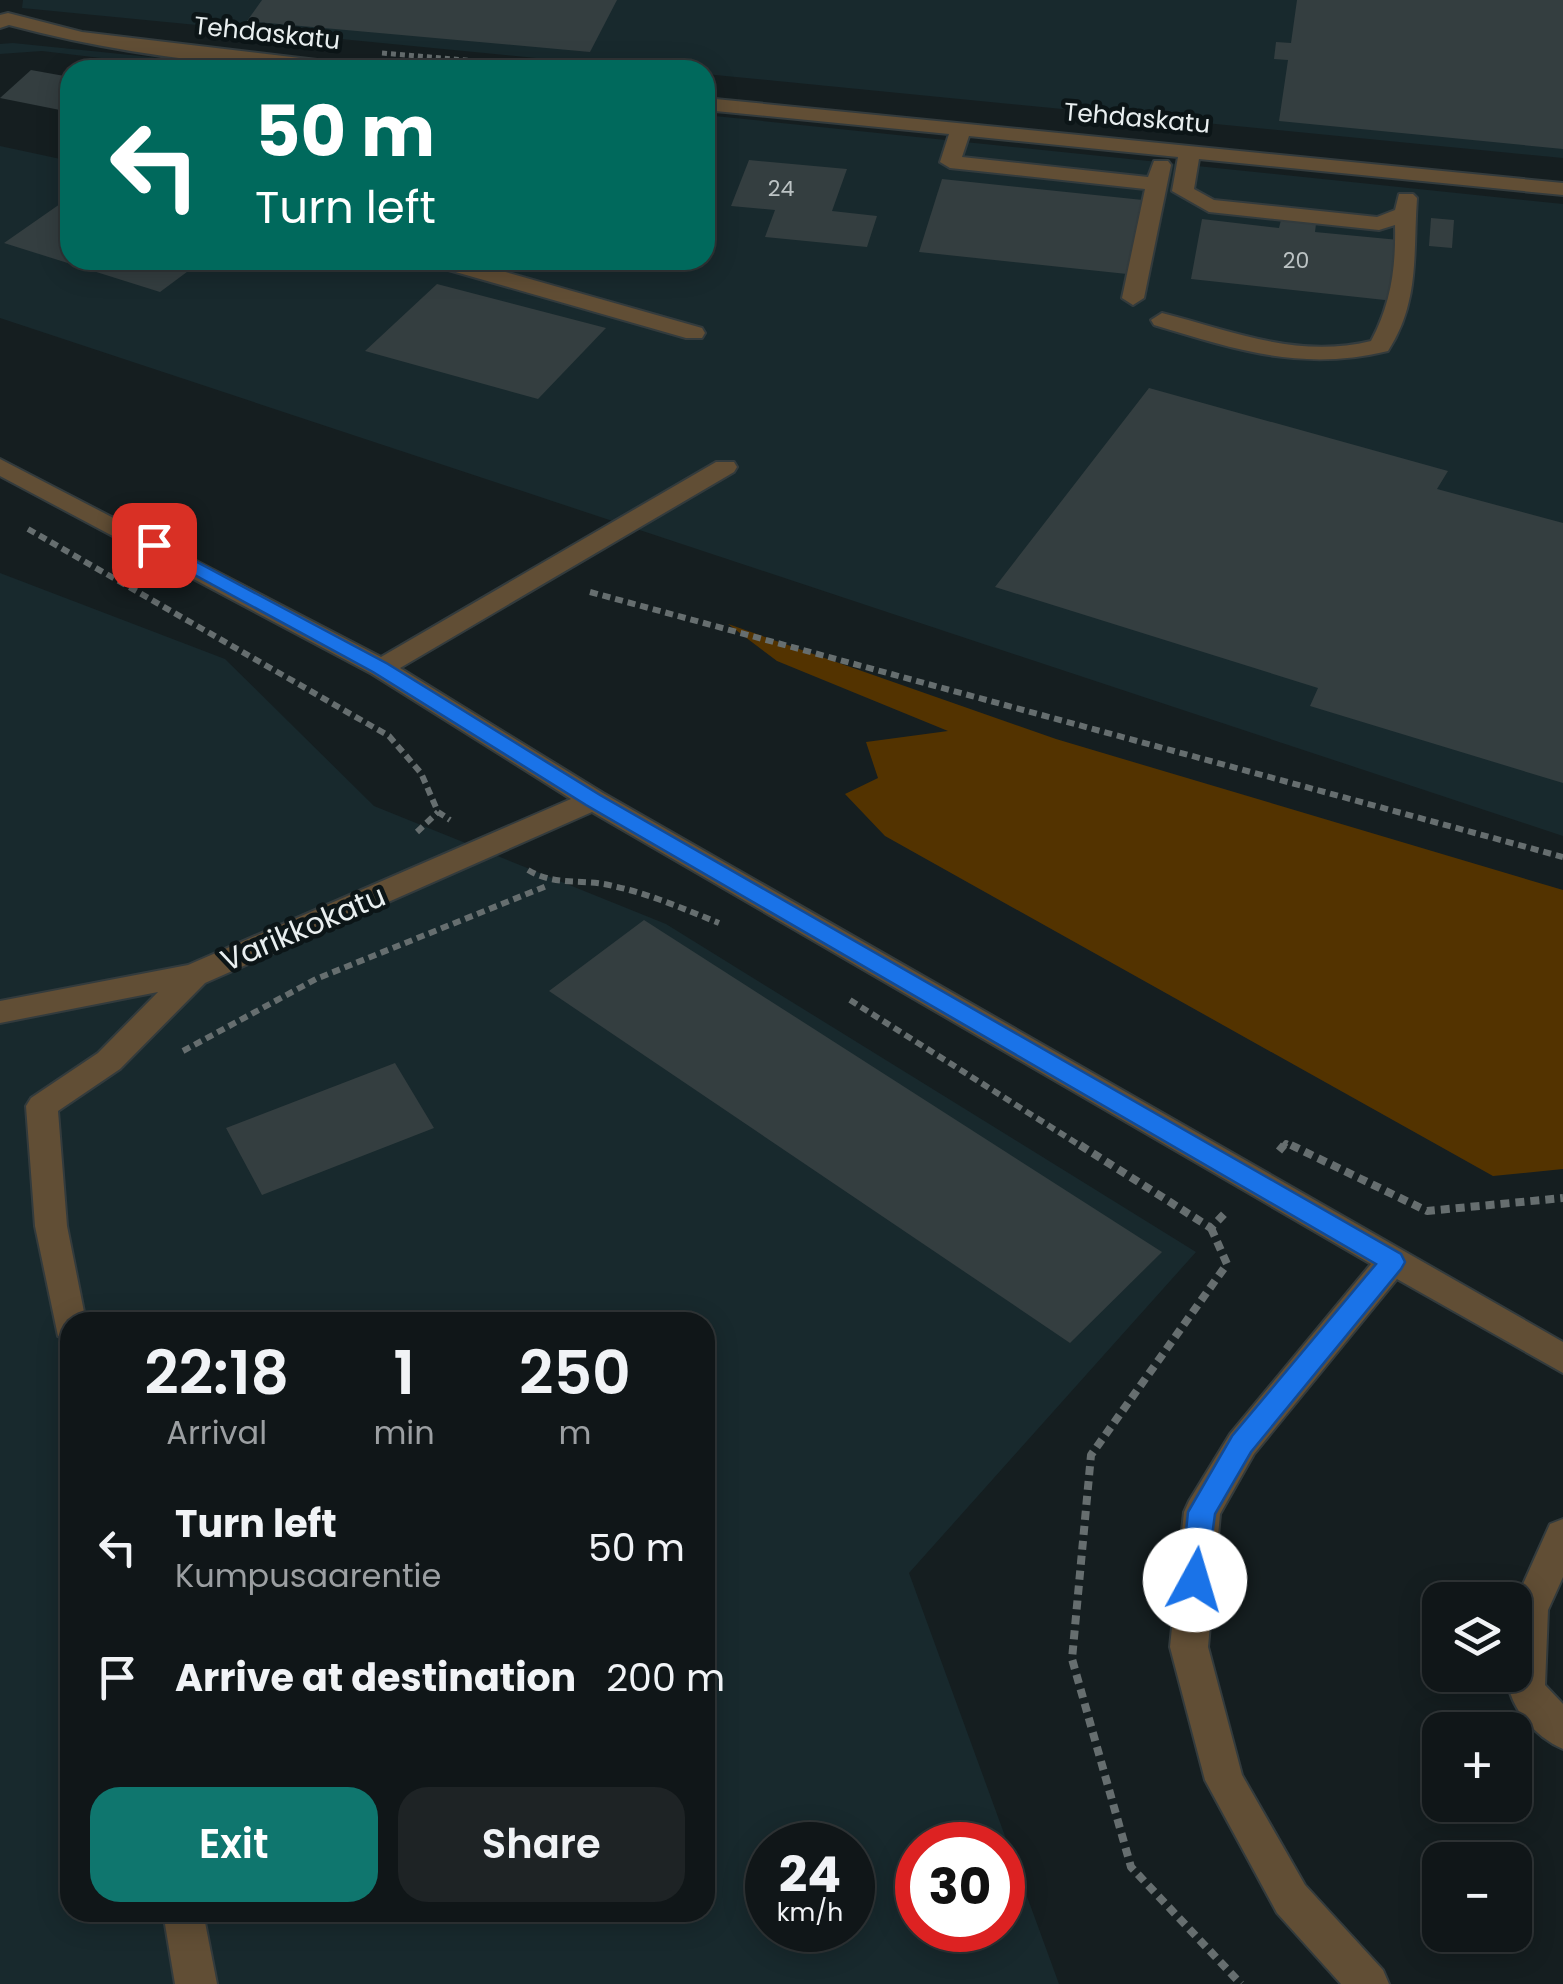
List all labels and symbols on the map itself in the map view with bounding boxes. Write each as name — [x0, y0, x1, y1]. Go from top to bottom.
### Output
street label: Tehdaskatu — [192, 8, 342, 58]
street label: Tehdaskatu — [1062, 94, 1212, 142]
house number: 24 — [768, 173, 794, 204]
house number: 20 — [1283, 245, 1309, 276]
pin — [112, 503, 197, 588]
street label: Varikkokatu — [214, 874, 392, 982]
position arrow — [1143, 1528, 1247, 1632]
speed limit sign: 30 — [895, 1822, 1025, 1952]

